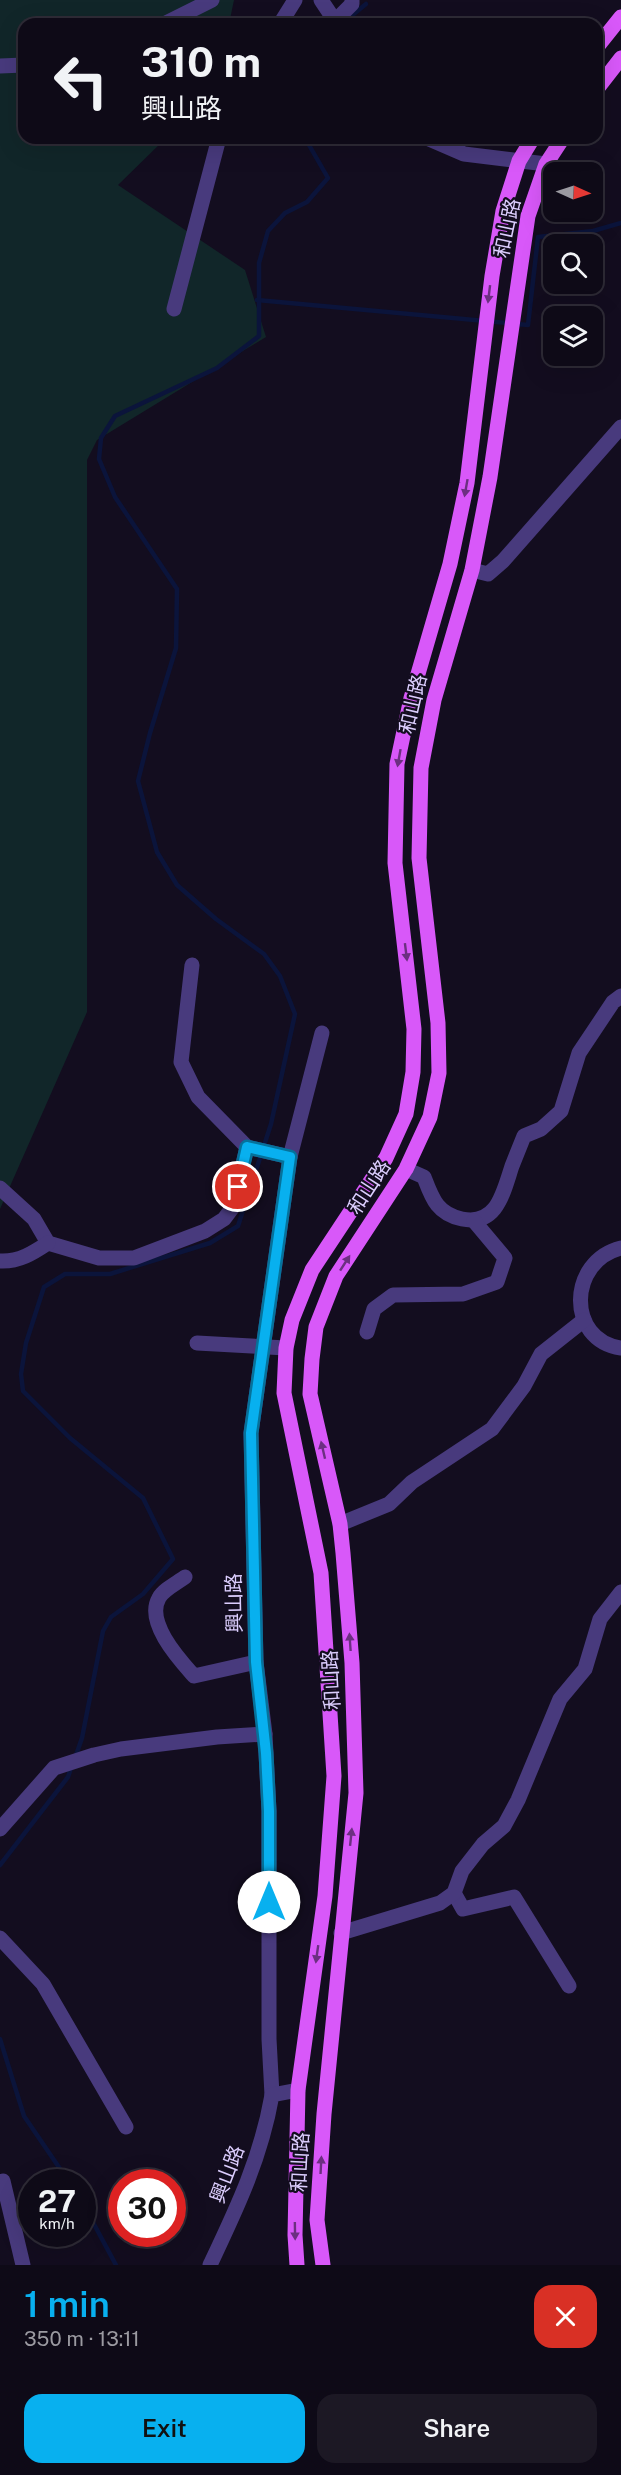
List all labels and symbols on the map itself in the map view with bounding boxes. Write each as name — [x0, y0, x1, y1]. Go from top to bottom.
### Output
north arrow — [543, 162, 603, 222]
street label: 和山路 — [489, 196, 525, 260]
one-way arrow — [485, 285, 494, 304]
one-way arrow — [461, 478, 470, 497]
street label: 和山路 — [395, 672, 431, 736]
one-way arrow — [394, 749, 403, 768]
one-way arrow — [401, 943, 410, 962]
street label: 和山路 — [343, 1155, 395, 1219]
pin — [212, 1161, 263, 1212]
one-way arrow — [339, 1255, 350, 1271]
one-way arrow — [318, 1441, 328, 1459]
street label: 興山路 — [221, 1573, 247, 1633]
one-way arrow — [345, 1633, 355, 1652]
street label: 和山路 — [317, 1649, 345, 1711]
one-way arrow — [346, 1828, 356, 1847]
position arrow — [237, 1870, 301, 1934]
one-way arrow — [312, 1944, 322, 1963]
street label: 和山路 — [286, 2131, 314, 2193]
street label: 興山路 — [205, 2142, 249, 2206]
one-way arrow — [316, 2155, 325, 2174]
speed limit sign: 30 — [108, 2169, 186, 2247]
one-way arrow — [290, 2222, 300, 2241]

